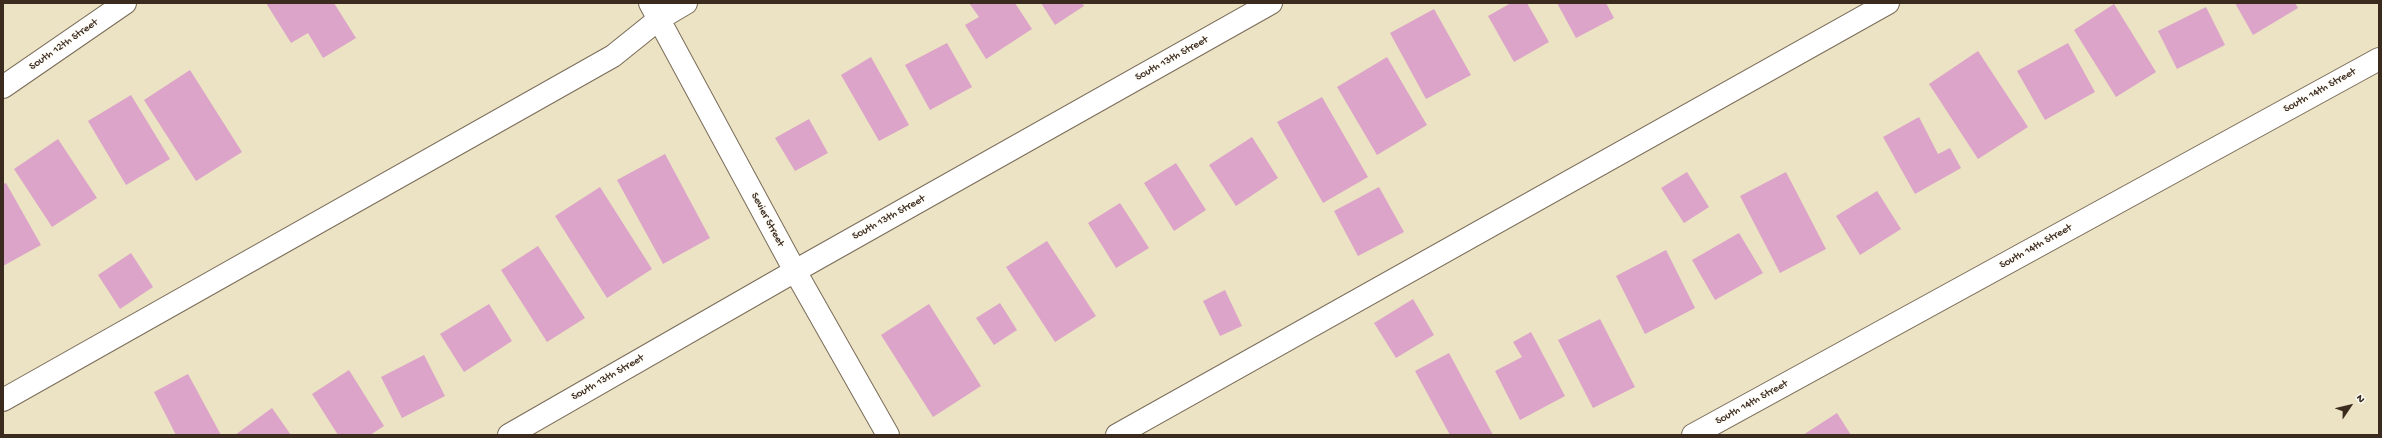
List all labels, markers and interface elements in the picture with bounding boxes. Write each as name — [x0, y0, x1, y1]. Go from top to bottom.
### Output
street label: South 12th Street — [27, 16, 101, 74]
street label: South 13th Street — [1133, 33, 1211, 85]
street label: South 14th Street — [2281, 66, 2359, 116]
street label: Sevier Street — [747, 191, 787, 249]
street label: South 13th Street — [850, 192, 928, 244]
street label: South 14th Street — [1997, 222, 2075, 272]
street label: South 13th Street — [569, 352, 647, 404]
street label: South 14th Street — [1713, 378, 1791, 428]
north arrow — [2330, 386, 2370, 426]
text: N — [2353, 393, 2367, 406]

